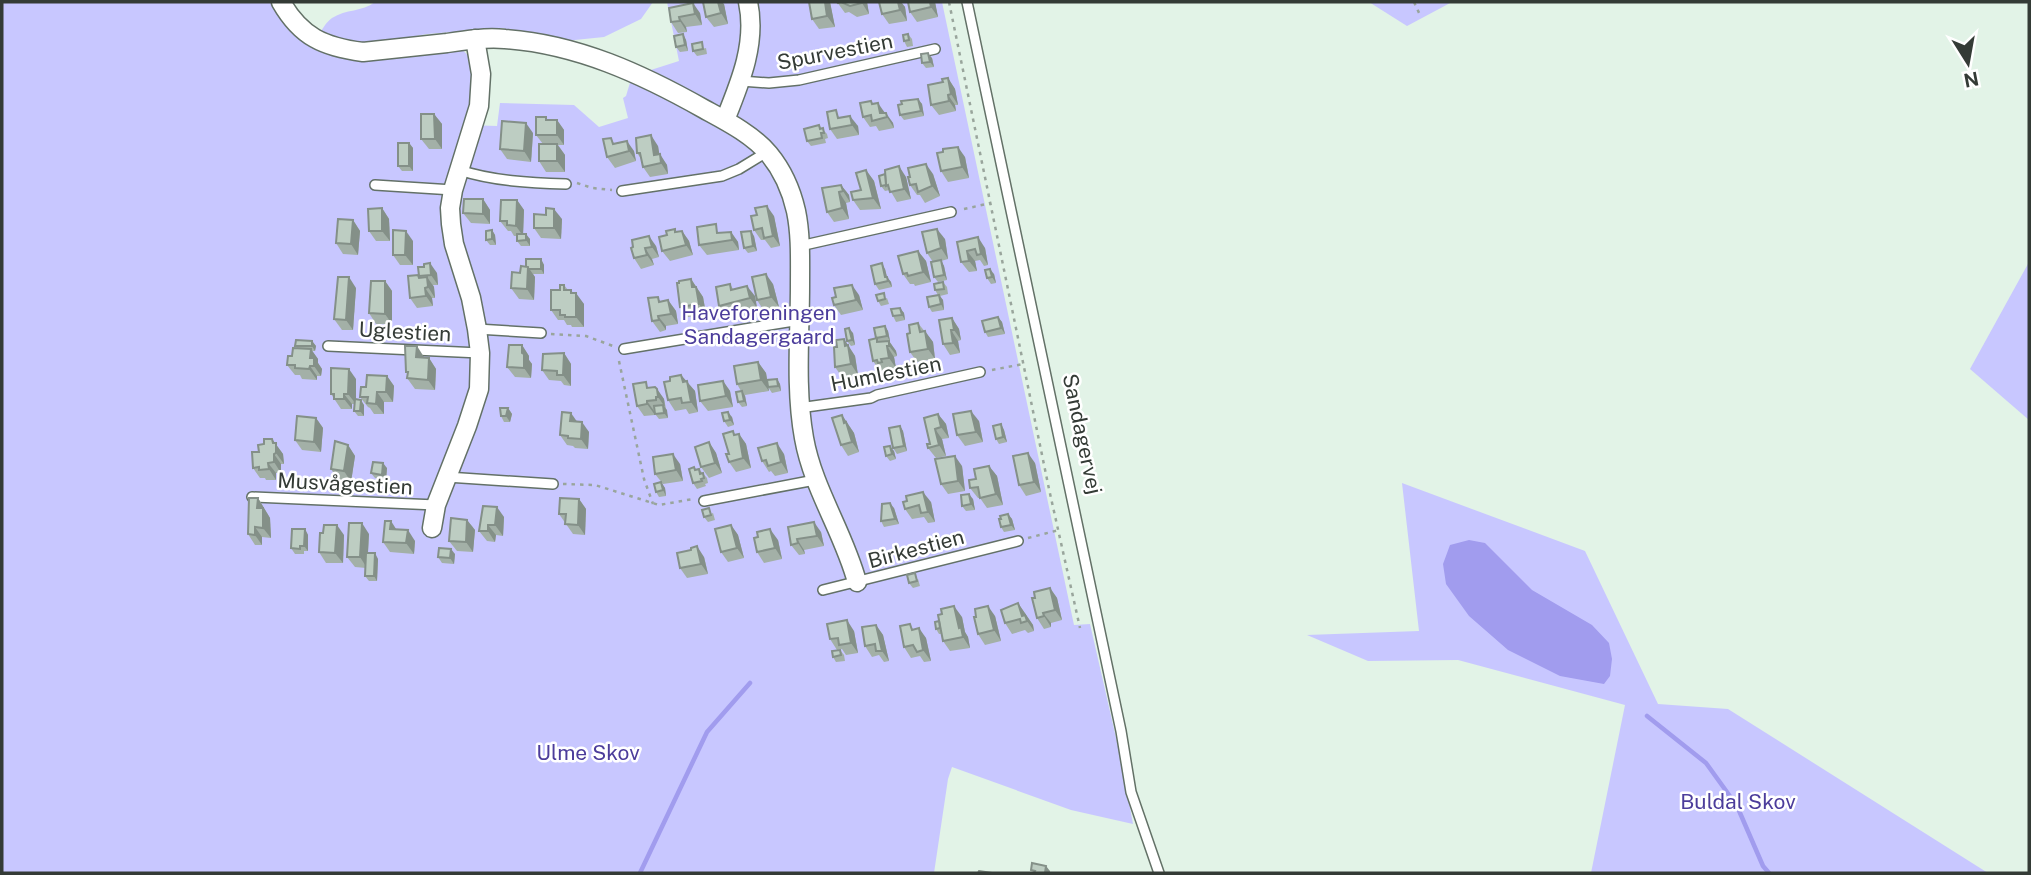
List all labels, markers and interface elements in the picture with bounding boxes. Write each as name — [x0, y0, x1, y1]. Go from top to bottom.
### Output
street label: Spurvestien — [775, 28, 895, 75]
north arrow — [1933, 28, 2003, 98]
text: N — [1962, 67, 1981, 92]
park label: Haveforeningen Sandagergaard — [681, 300, 837, 349]
street label: Uglestien — [358, 317, 452, 346]
street label: Humlestien — [829, 351, 943, 396]
street label: Sandagervej — [1057, 371, 1107, 497]
street label: Musvågestien — [277, 467, 413, 500]
street label: Birkestien — [865, 524, 967, 573]
park label: Ulme Skov — [536, 740, 640, 765]
park label: Buldal Skov — [1680, 789, 1796, 814]

